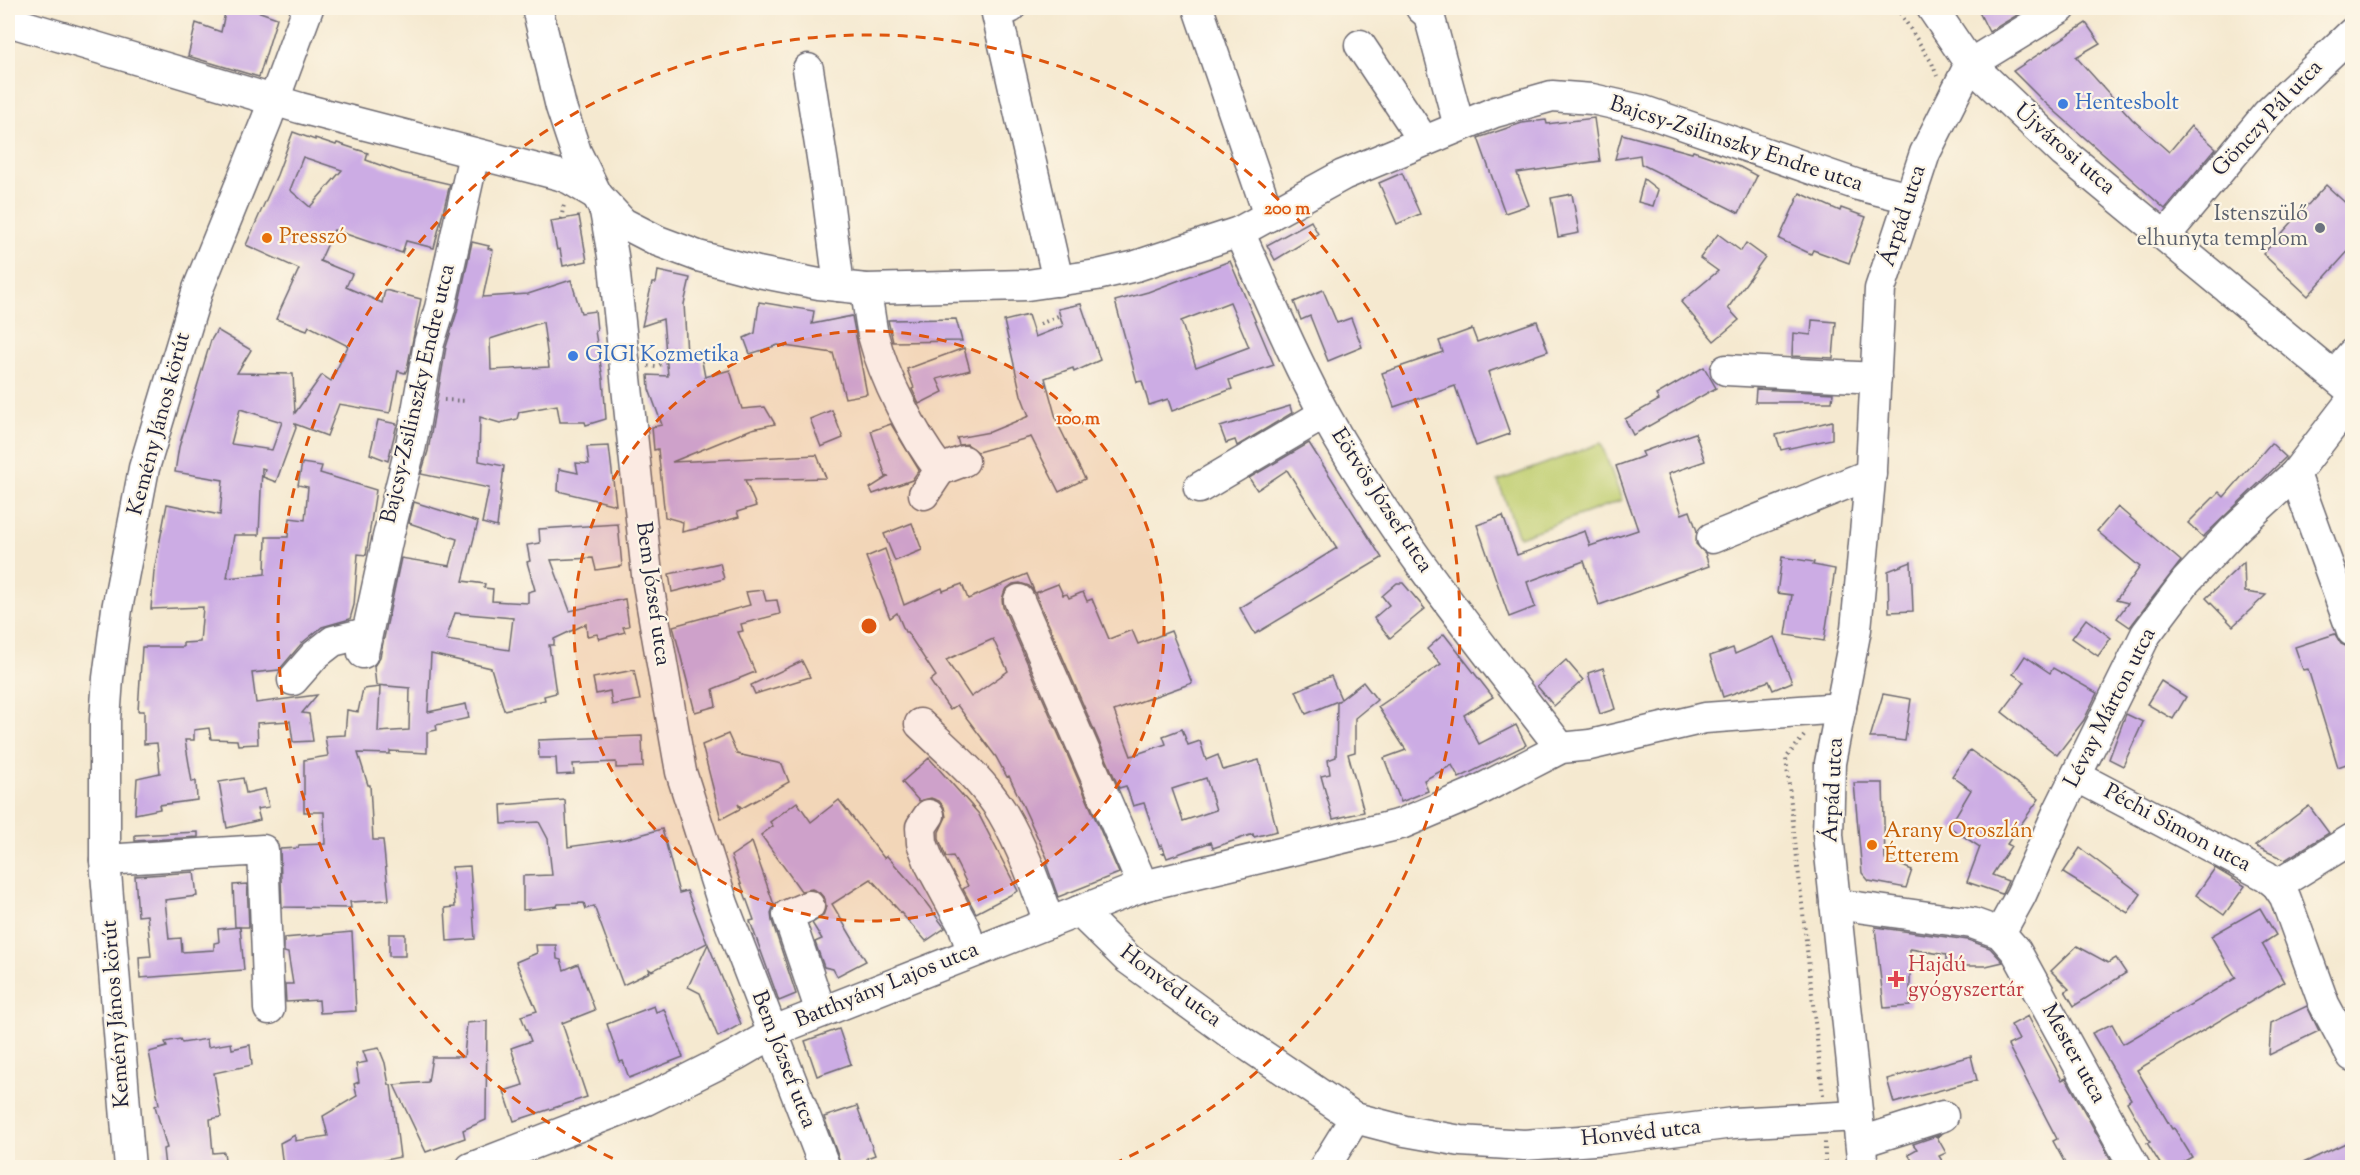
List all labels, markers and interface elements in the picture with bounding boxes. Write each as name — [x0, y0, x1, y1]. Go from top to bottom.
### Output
street label: Gönczy Pál utca — [2205, 53, 2331, 185]
place label: Hentesbolt — [2075, 88, 2180, 120]
street label: Bajcsy-Zsilinszky Endre utca — [1605, 89, 1867, 201]
street label: Újvárosi utca — [2006, 96, 2123, 203]
marker: Hentesbolt — [2056, 97, 2070, 111]
street label: Árpád utca — [1872, 161, 1935, 271]
text: 200 m — [1264, 197, 1310, 223]
place label: Istenszülő elhunyta templom — [2137, 199, 2308, 256]
marker: Istenszülő elhunyta templom — [2313, 221, 2327, 235]
place label: Presszó — [279, 222, 347, 254]
marker: Presszó — [260, 231, 274, 245]
street label: Bajcsy-Zsilinszky Endre utca — [374, 261, 464, 527]
street label: Kemény János körút — [120, 329, 200, 519]
place label: GIGI Kozmetika — [585, 340, 739, 372]
marker: GIGI Kozmetika — [566, 349, 580, 363]
text: 100 m — [1056, 407, 1100, 433]
street label: Eötvös József utca — [1322, 422, 1440, 580]
street label: Bem József utca — [626, 520, 678, 668]
centre of rings — [859, 616, 879, 636]
street label: Lévay Márton utca — [2057, 622, 2165, 794]
street label: Árpád utca — [1814, 737, 1853, 843]
street label: Péchi Simon utca — [2098, 777, 2256, 881]
place label: Arany Oroszlán Étterem — [1884, 816, 2033, 873]
marker: Arany Oroszlán Étterem — [1865, 838, 1879, 852]
street label: Kemény János körút — [94, 919, 140, 1109]
street label: Batthyány Lajos utca — [790, 935, 984, 1037]
street label: Honvéd utca — [1112, 938, 1228, 1036]
place label: Hajdú gyógyszertár — [1908, 950, 2024, 1007]
marker: Hajdú gyógyszertár — [1889, 972, 1903, 986]
street label: Bem József utca — [742, 986, 824, 1134]
street label: Mester utca — [2032, 998, 2114, 1110]
street label: Honvéd utca — [1579, 1112, 1703, 1156]

